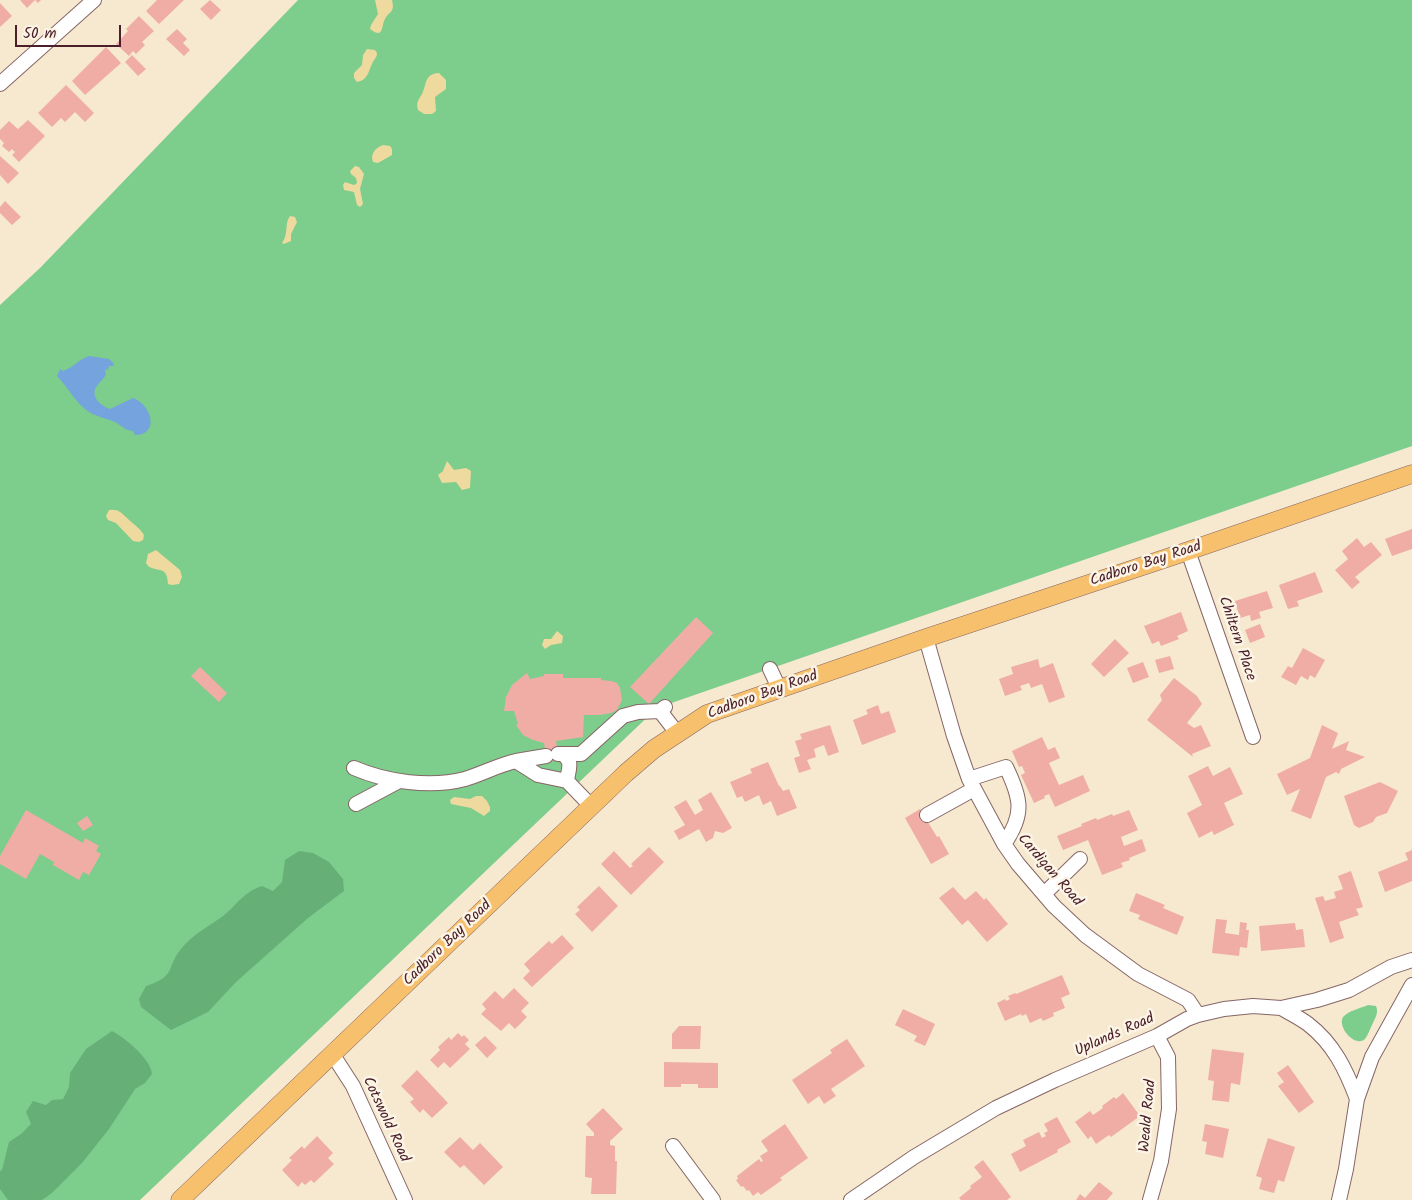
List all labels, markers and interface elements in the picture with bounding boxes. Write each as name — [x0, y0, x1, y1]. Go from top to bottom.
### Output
scale bar — [18, 15, 124, 47]
text: 50 m — [23, 22, 57, 46]
street label: Cadboro Bay Road — [1088, 539, 1204, 591]
street label: Chiltern Place — [1213, 594, 1259, 684]
street label: Cadboro Bay Road — [706, 668, 820, 724]
street label: Cardigan Road — [1013, 831, 1085, 911]
street label: Cadboro Bay Road — [400, 897, 496, 991]
street label: Uplands Road — [1073, 1011, 1157, 1061]
street label: Cotswold Road — [357, 1074, 413, 1166]
street label: Weald Road — [1137, 1079, 1161, 1153]

